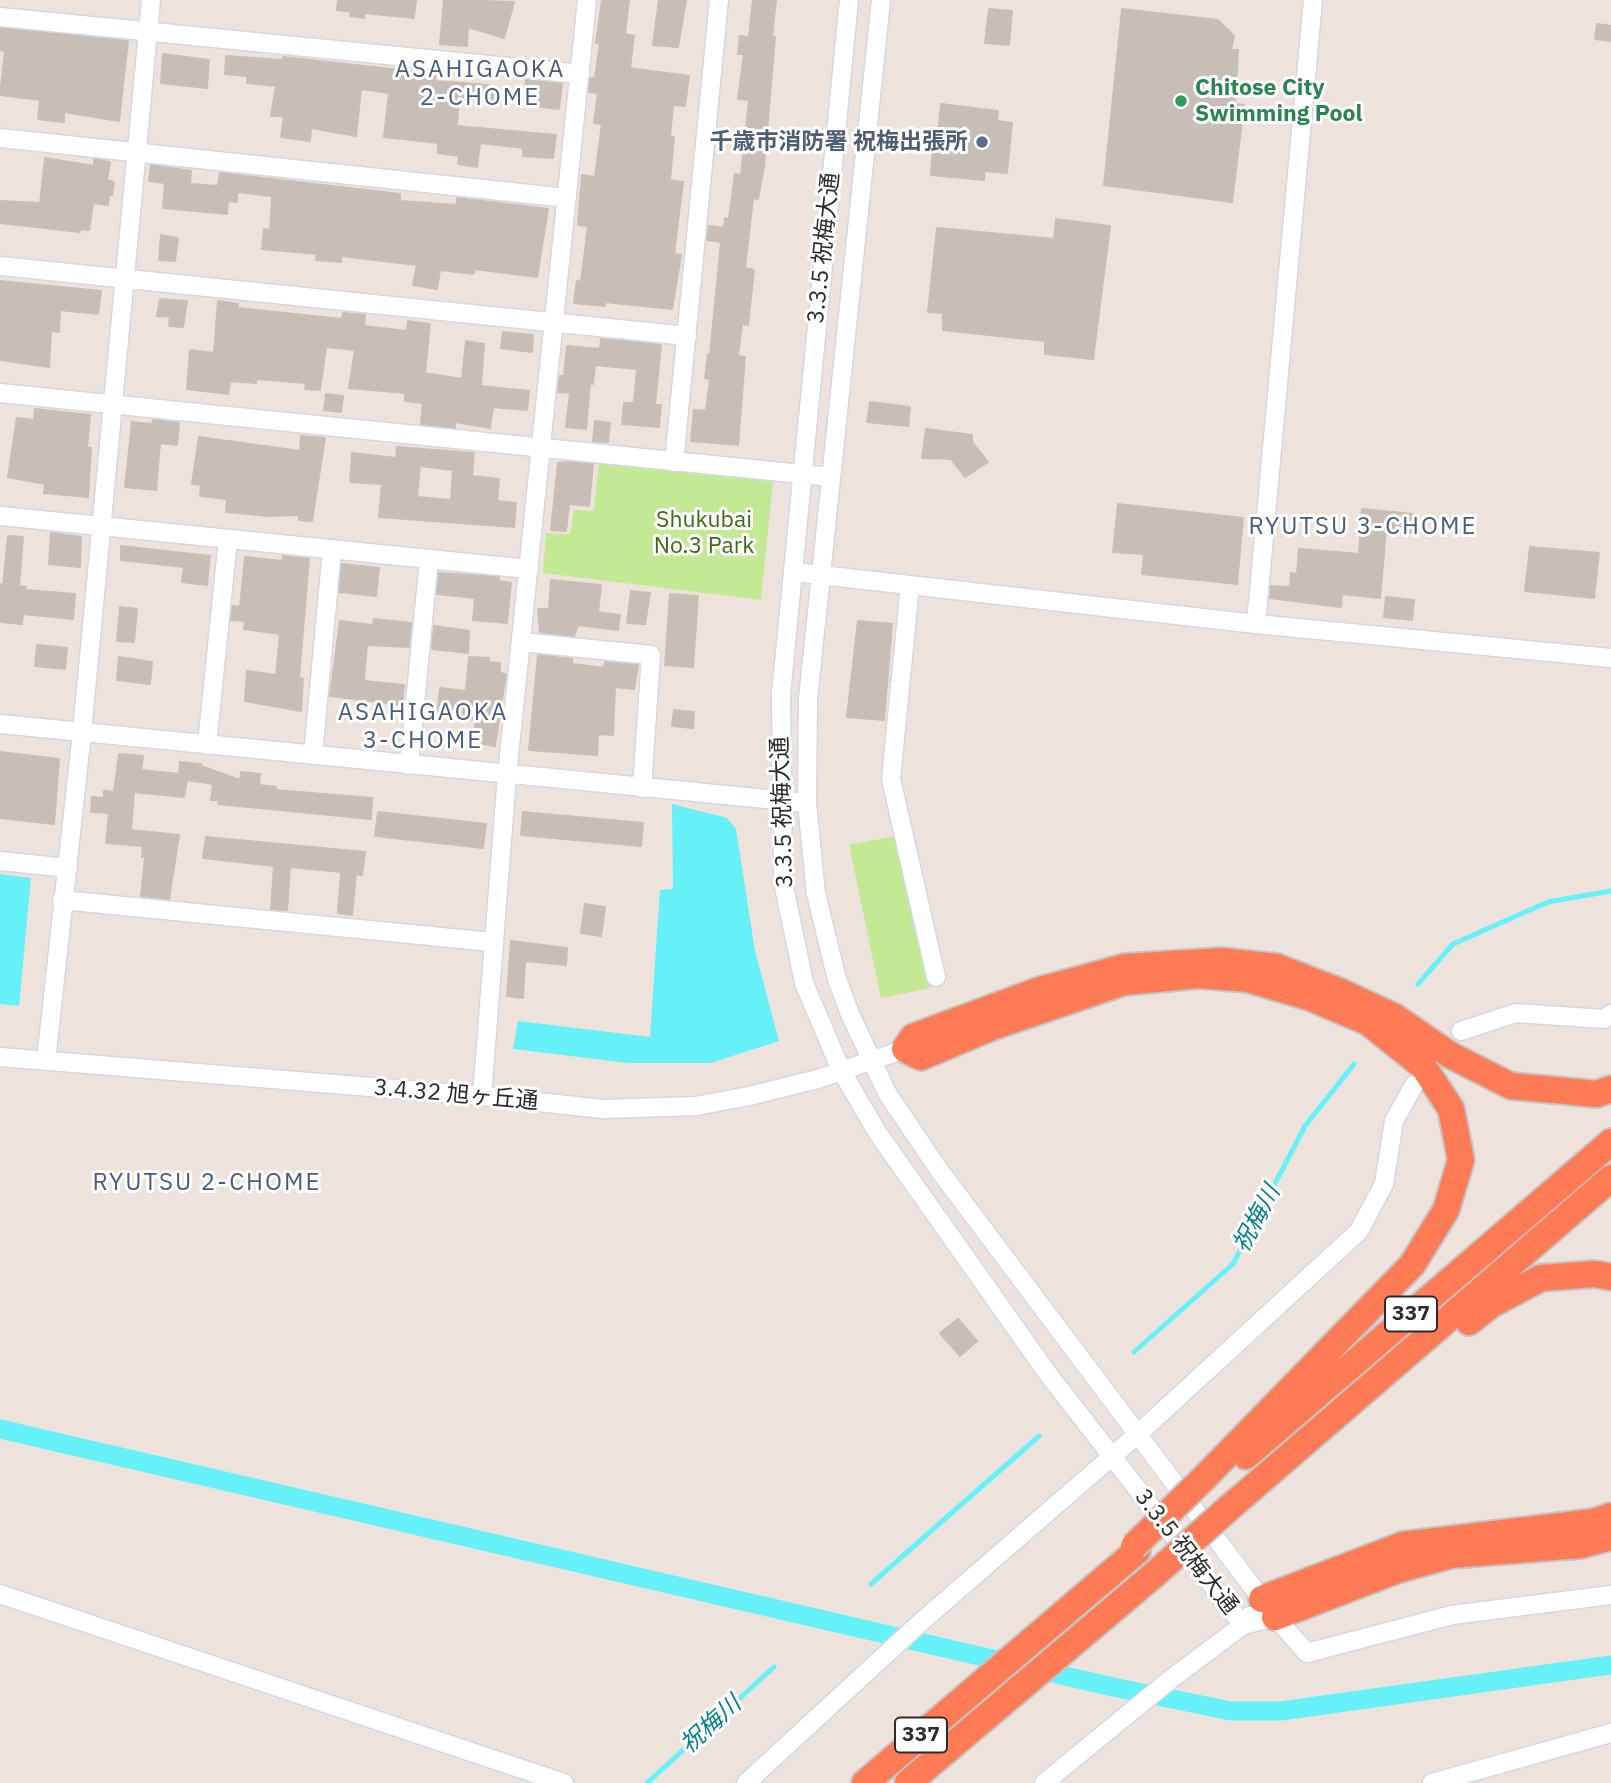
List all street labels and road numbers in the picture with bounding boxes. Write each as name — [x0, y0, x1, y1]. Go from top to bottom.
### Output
street label: 3.3.5 祝梅大通 — [802, 171, 846, 325]
street label: 3.3.5 祝梅大通 — [767, 736, 799, 888]
street label: 3.4.32 旭ヶ丘通 — [373, 1074, 539, 1116]
road number: 337 — [1385, 1296, 1437, 1332]
street label: 3.3.5 祝梅大通 — [1129, 1484, 1243, 1620]
road number: 337 — [895, 1718, 947, 1752]

